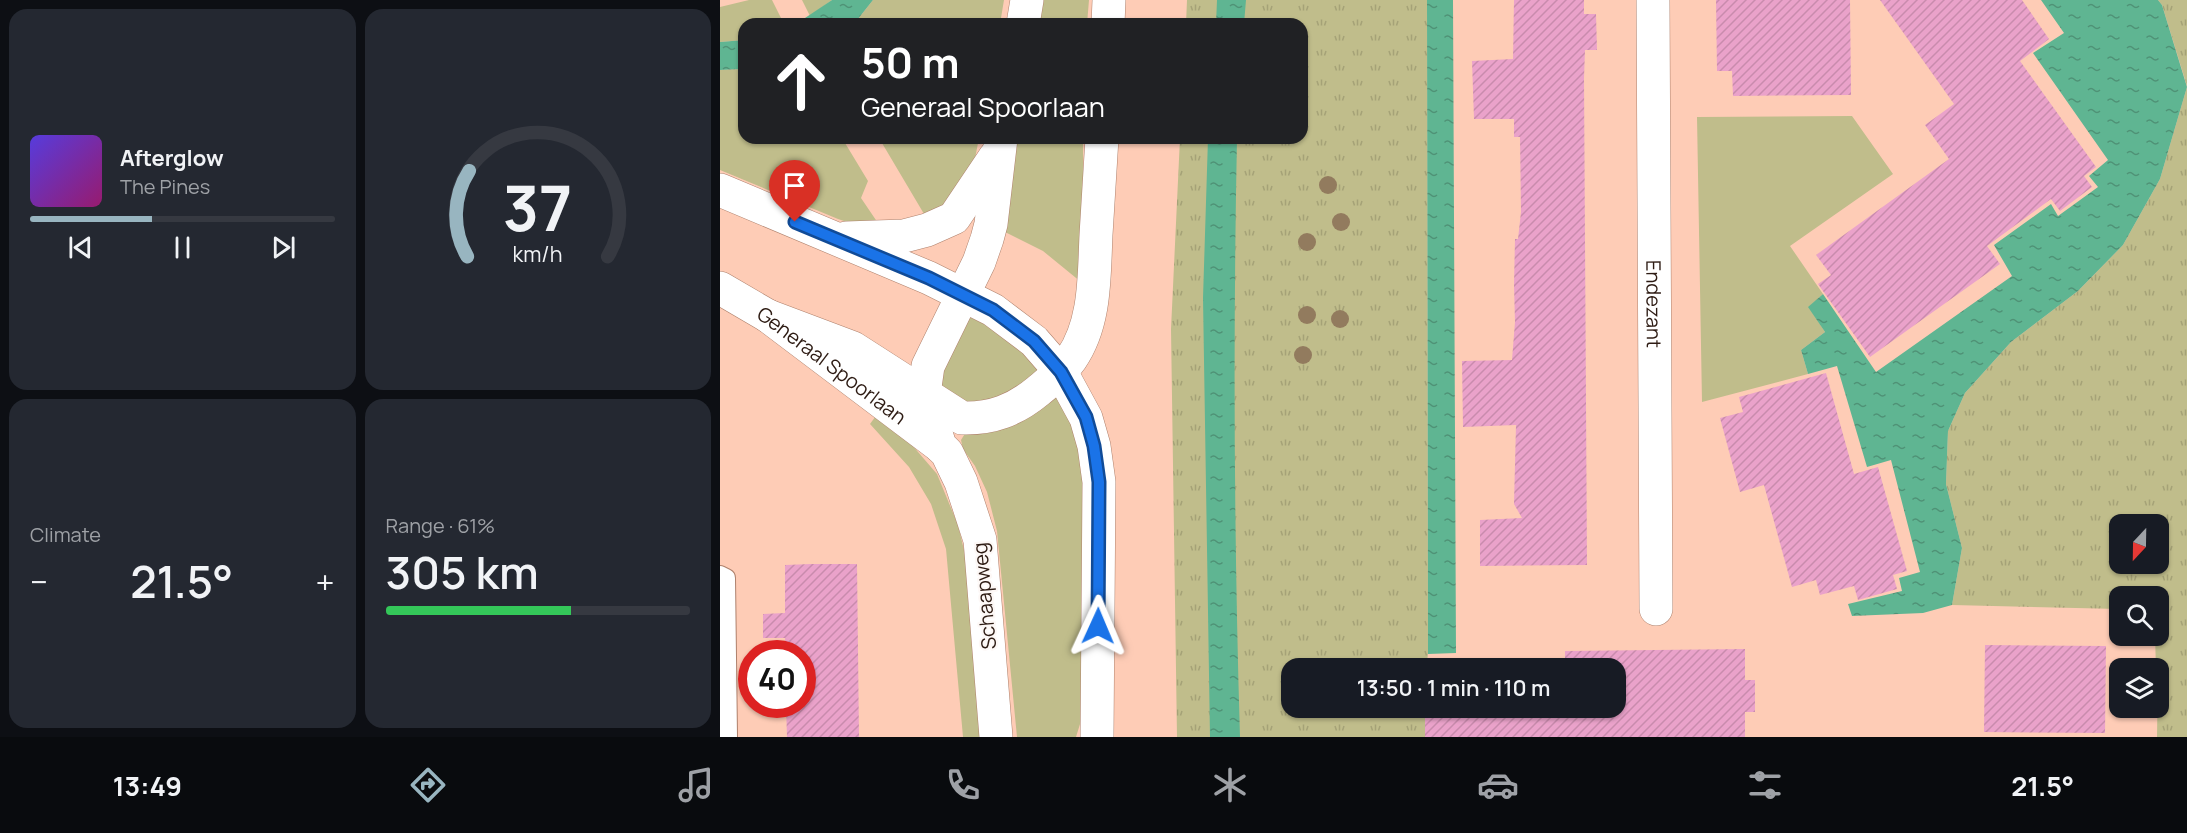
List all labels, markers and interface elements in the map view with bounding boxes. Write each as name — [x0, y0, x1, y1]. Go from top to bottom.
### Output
text: 50 m — [861, 33, 959, 91]
icon: ahead — [762, 42, 840, 120]
text: Generaal Spoorlaan — [861, 88, 1105, 125]
text: Afterglow — [120, 143, 224, 173]
pin — [769, 160, 820, 222]
text: 37 — [503, 164, 573, 250]
icon: arrive — [778, 169, 811, 202]
text: The Pines — [120, 173, 210, 200]
icon: previous — [64, 231, 97, 264]
icon: pause — [166, 231, 199, 264]
icon: next — [267, 231, 300, 264]
text: km/h — [513, 239, 563, 268]
street label: Endezant — [1641, 260, 1668, 348]
street label: Generaal Spoorlaan — [753, 299, 912, 430]
text: Range · 61% — [386, 512, 495, 539]
north arrow — [2109, 514, 2169, 574]
map controls — [2109, 514, 2169, 718]
text: Climate — [30, 521, 101, 548]
text: 305 km — [386, 541, 539, 603]
street label: Schaapweg — [966, 541, 1002, 651]
text: 21.5° — [130, 550, 233, 612]
text: − — [30, 559, 48, 604]
text: + — [315, 559, 335, 604]
button: search — [2109, 586, 2169, 646]
position arrow — [1066, 594, 1130, 658]
speed limit sign: 40 — [738, 640, 816, 718]
button: layers — [2109, 658, 2169, 718]
text: 13:50 · 1 min · 110 m — [1357, 673, 1550, 703]
icon: directions — [407, 764, 449, 806]
icon: music — [675, 764, 717, 806]
icon: phone — [942, 764, 984, 806]
icon: climate — [1209, 764, 1251, 806]
icon: car — [1477, 764, 1519, 806]
icon: filters — [1744, 764, 1786, 806]
text: 13:49 — [113, 767, 182, 804]
text: 21.5° — [2011, 767, 2074, 804]

